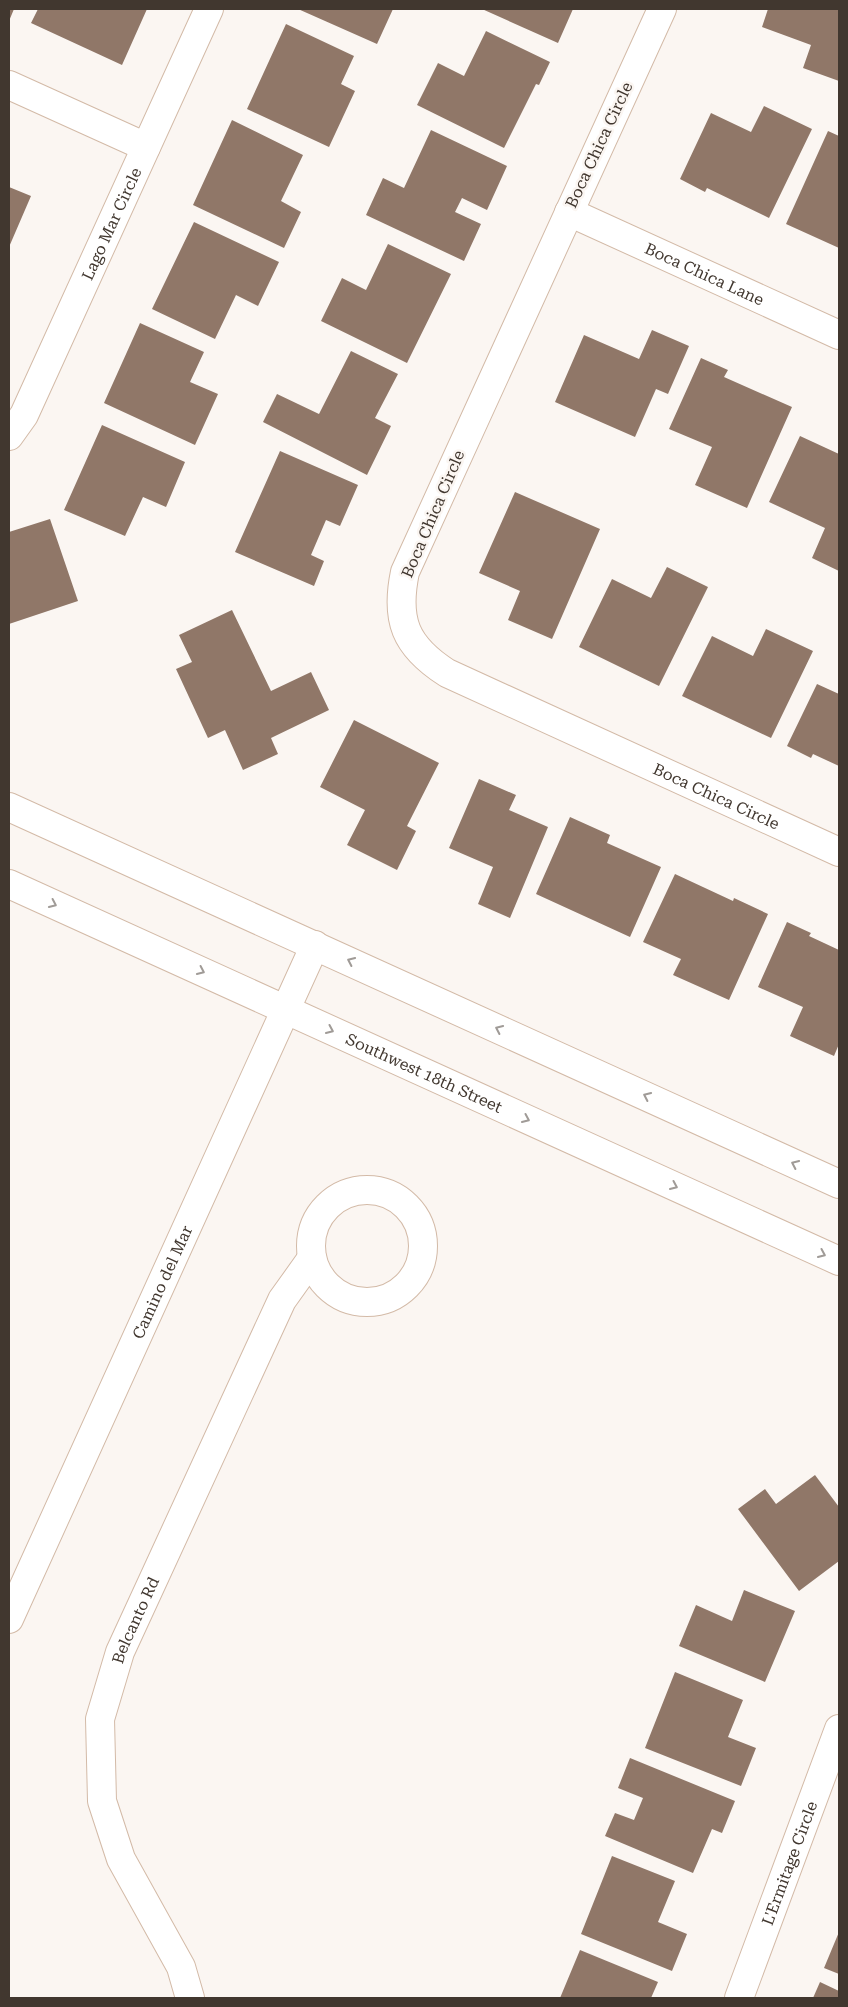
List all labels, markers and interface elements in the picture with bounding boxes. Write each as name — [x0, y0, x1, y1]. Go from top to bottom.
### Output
street label: Boca Chica Circle — [562, 79, 637, 211]
street label: Lago Mar Circle — [77, 164, 145, 283]
street label: Boca Chica Lane — [642, 238, 767, 309]
street label: Boca Chica Circle — [398, 447, 469, 581]
street label: Boca Chica Circle — [650, 759, 783, 833]
one-way arrow — [48, 898, 57, 908]
one-way arrow — [347, 957, 356, 968]
one-way arrow — [196, 965, 205, 976]
one-way arrow — [325, 1024, 334, 1035]
one-way arrow — [495, 1025, 504, 1035]
street label: Southwest 18th Street — [343, 1029, 505, 1116]
one-way arrow — [643, 1092, 652, 1103]
one-way arrow — [521, 1113, 530, 1124]
one-way arrow — [791, 1159, 800, 1170]
one-way arrow — [669, 1180, 678, 1191]
street label: Camino del Mar — [128, 1222, 196, 1342]
one-way arrow — [817, 1247, 826, 1258]
street label: Belcanto Rd — [108, 1574, 163, 1666]
street label: L'Ermitage Circle — [757, 1798, 821, 1928]

